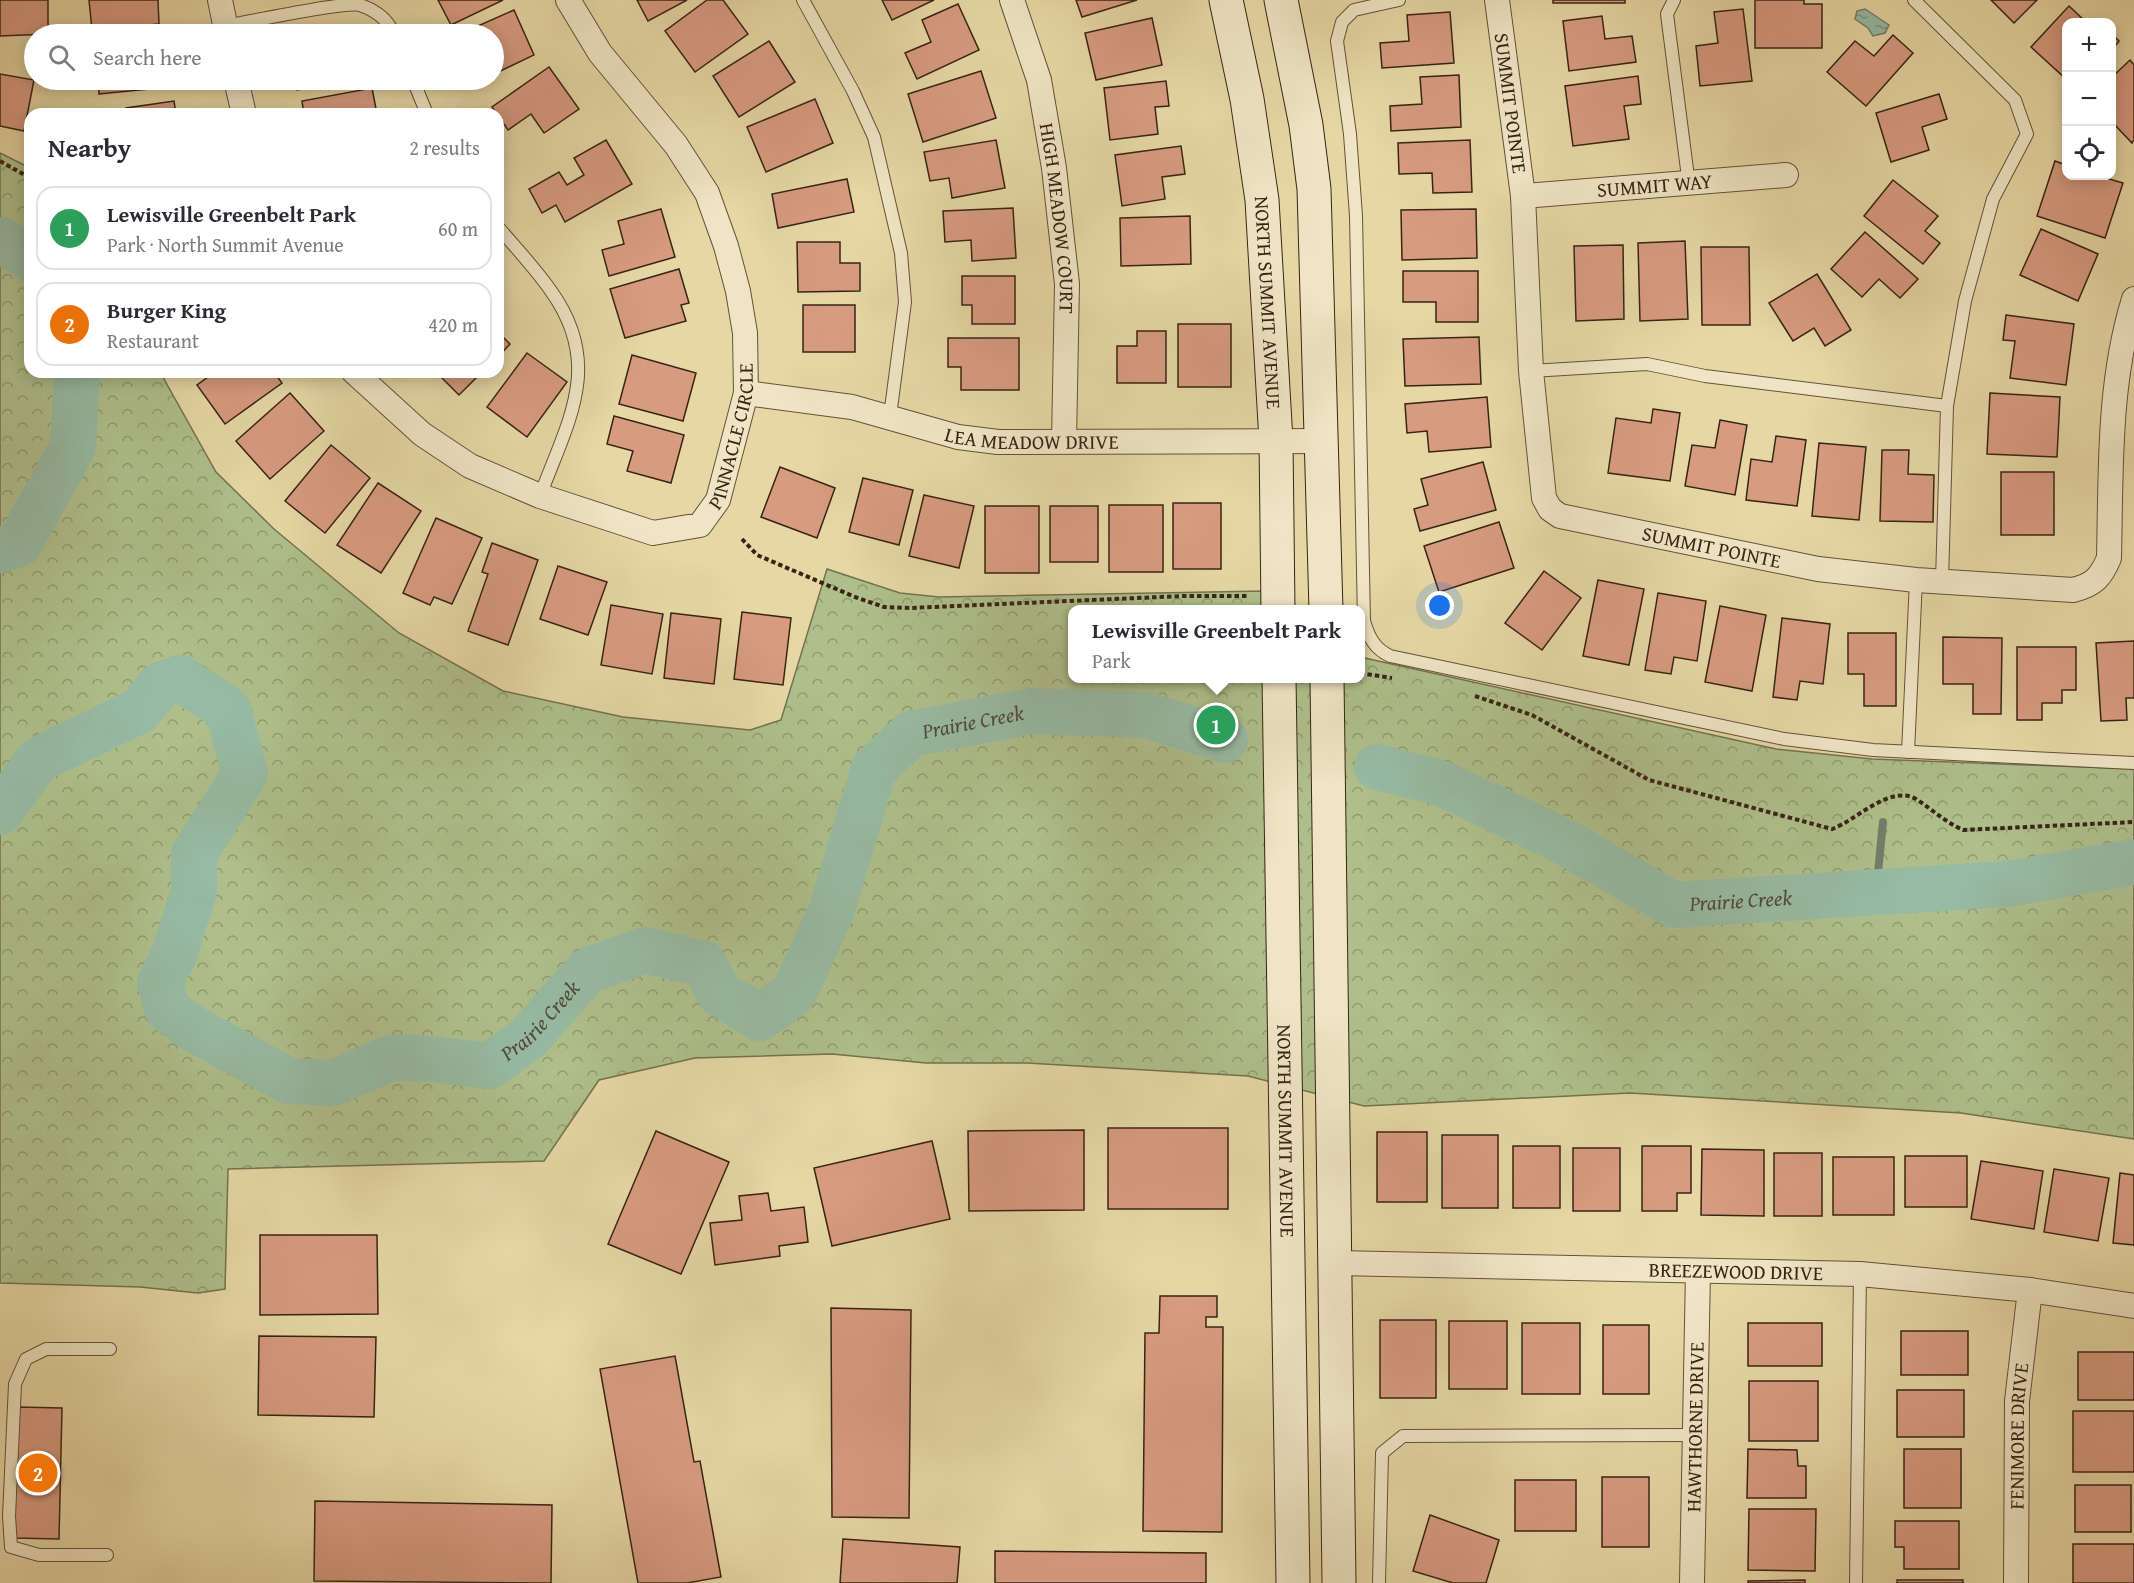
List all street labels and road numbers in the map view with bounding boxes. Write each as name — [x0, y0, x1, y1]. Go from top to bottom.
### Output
street label: SUMMIT POINTE — [1488, 31, 1535, 175]
street label: HIGH MEADOW COURT — [1033, 120, 1082, 314]
street label: SUMMIT WAY — [1596, 166, 1713, 204]
street label: NORTH SUMMIT AVENUE — [1248, 195, 1289, 410]
street label: PINNACLE CIRCLE — [701, 363, 760, 515]
street label: LEA MEADOW DRIVE — [942, 419, 1119, 456]
street label: SUMMIT POINTE — [1640, 518, 1784, 575]
street label: NORTH SUMMIT AVENUE — [1270, 1024, 1303, 1238]
street label: BREEZEWOOD DRIVE — [1648, 1255, 1823, 1287]
street label: HAWTHORNE DRIVE — [1678, 1342, 1711, 1512]
street label: FENIMORE DRIVE — [2001, 1361, 2035, 1509]

